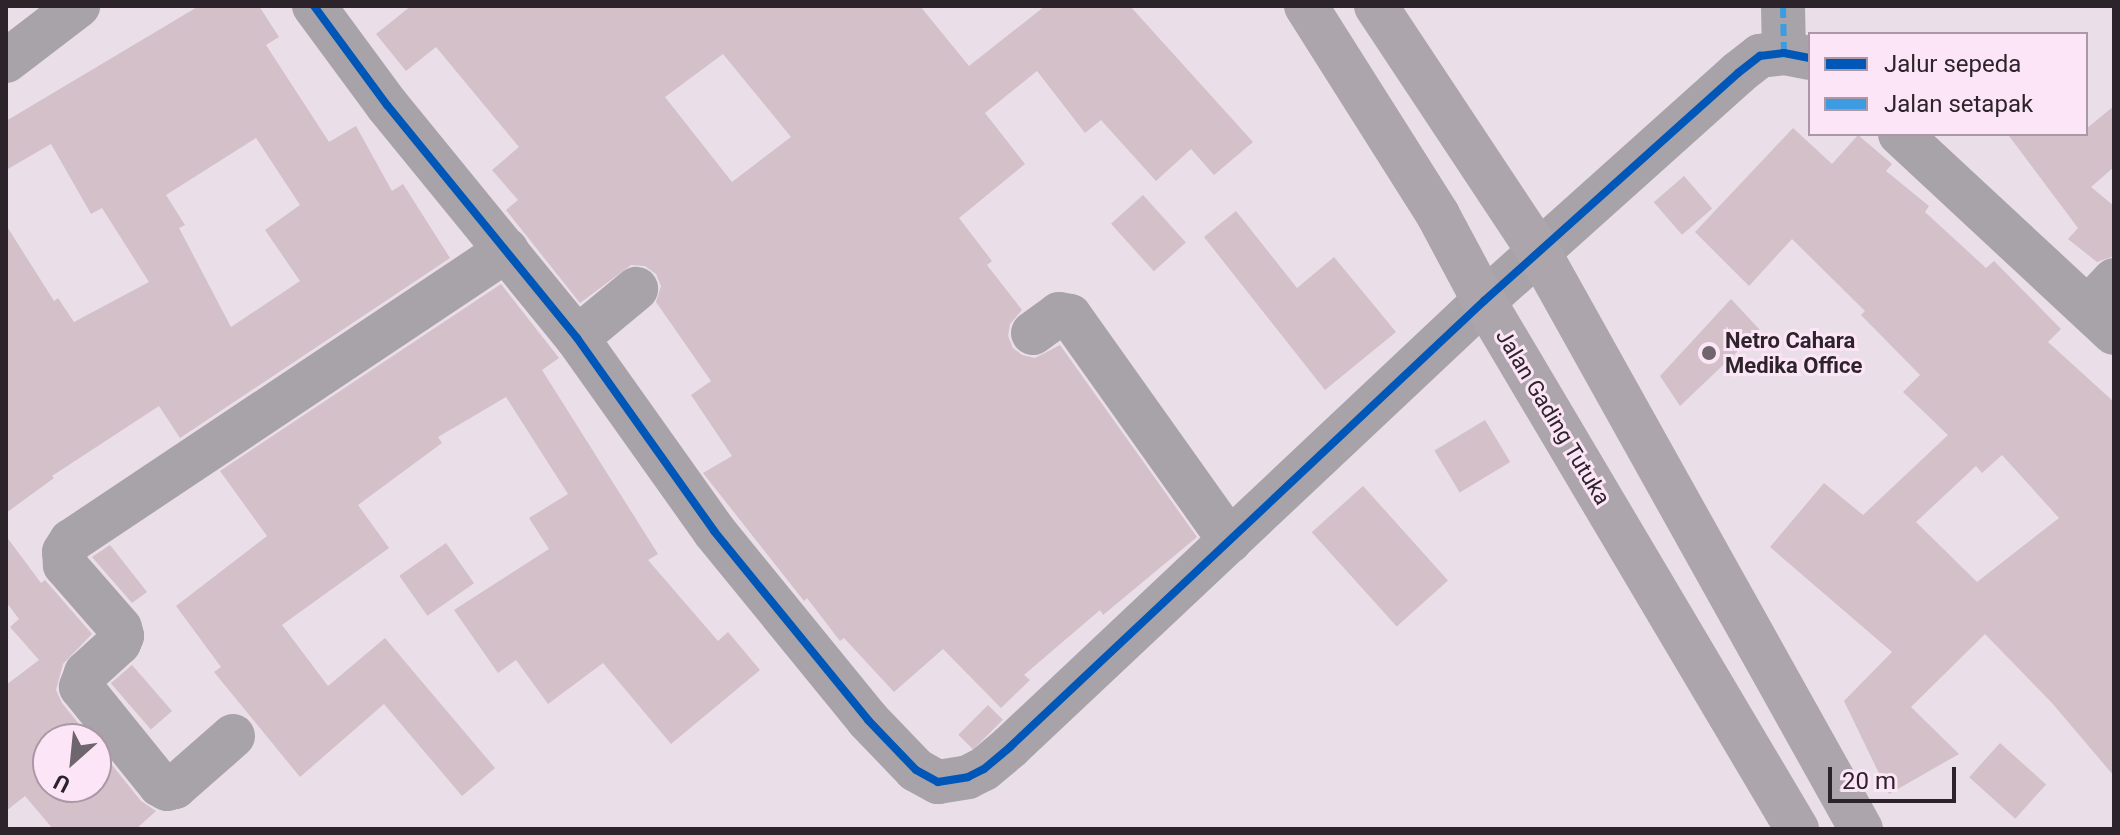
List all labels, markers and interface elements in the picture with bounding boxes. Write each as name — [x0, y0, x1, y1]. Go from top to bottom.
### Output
legend — [1808, 32, 2088, 136]
text: Jalur sepeda — [1884, 50, 2021, 78]
text: Jalan setapak — [1884, 90, 2033, 118]
street label: Jalan Gading Tutuka — [1490, 324, 1616, 510]
place label: Netro Cahara Medika Office — [1725, 327, 1862, 378]
marker: Netro Cahara Medika Office — [1700, 344, 1718, 362]
north arrow — [32, 723, 112, 803]
scale bar — [1832, 751, 1960, 801]
text: 20 m — [1842, 767, 1896, 795]
text: U — [50, 769, 74, 797]

